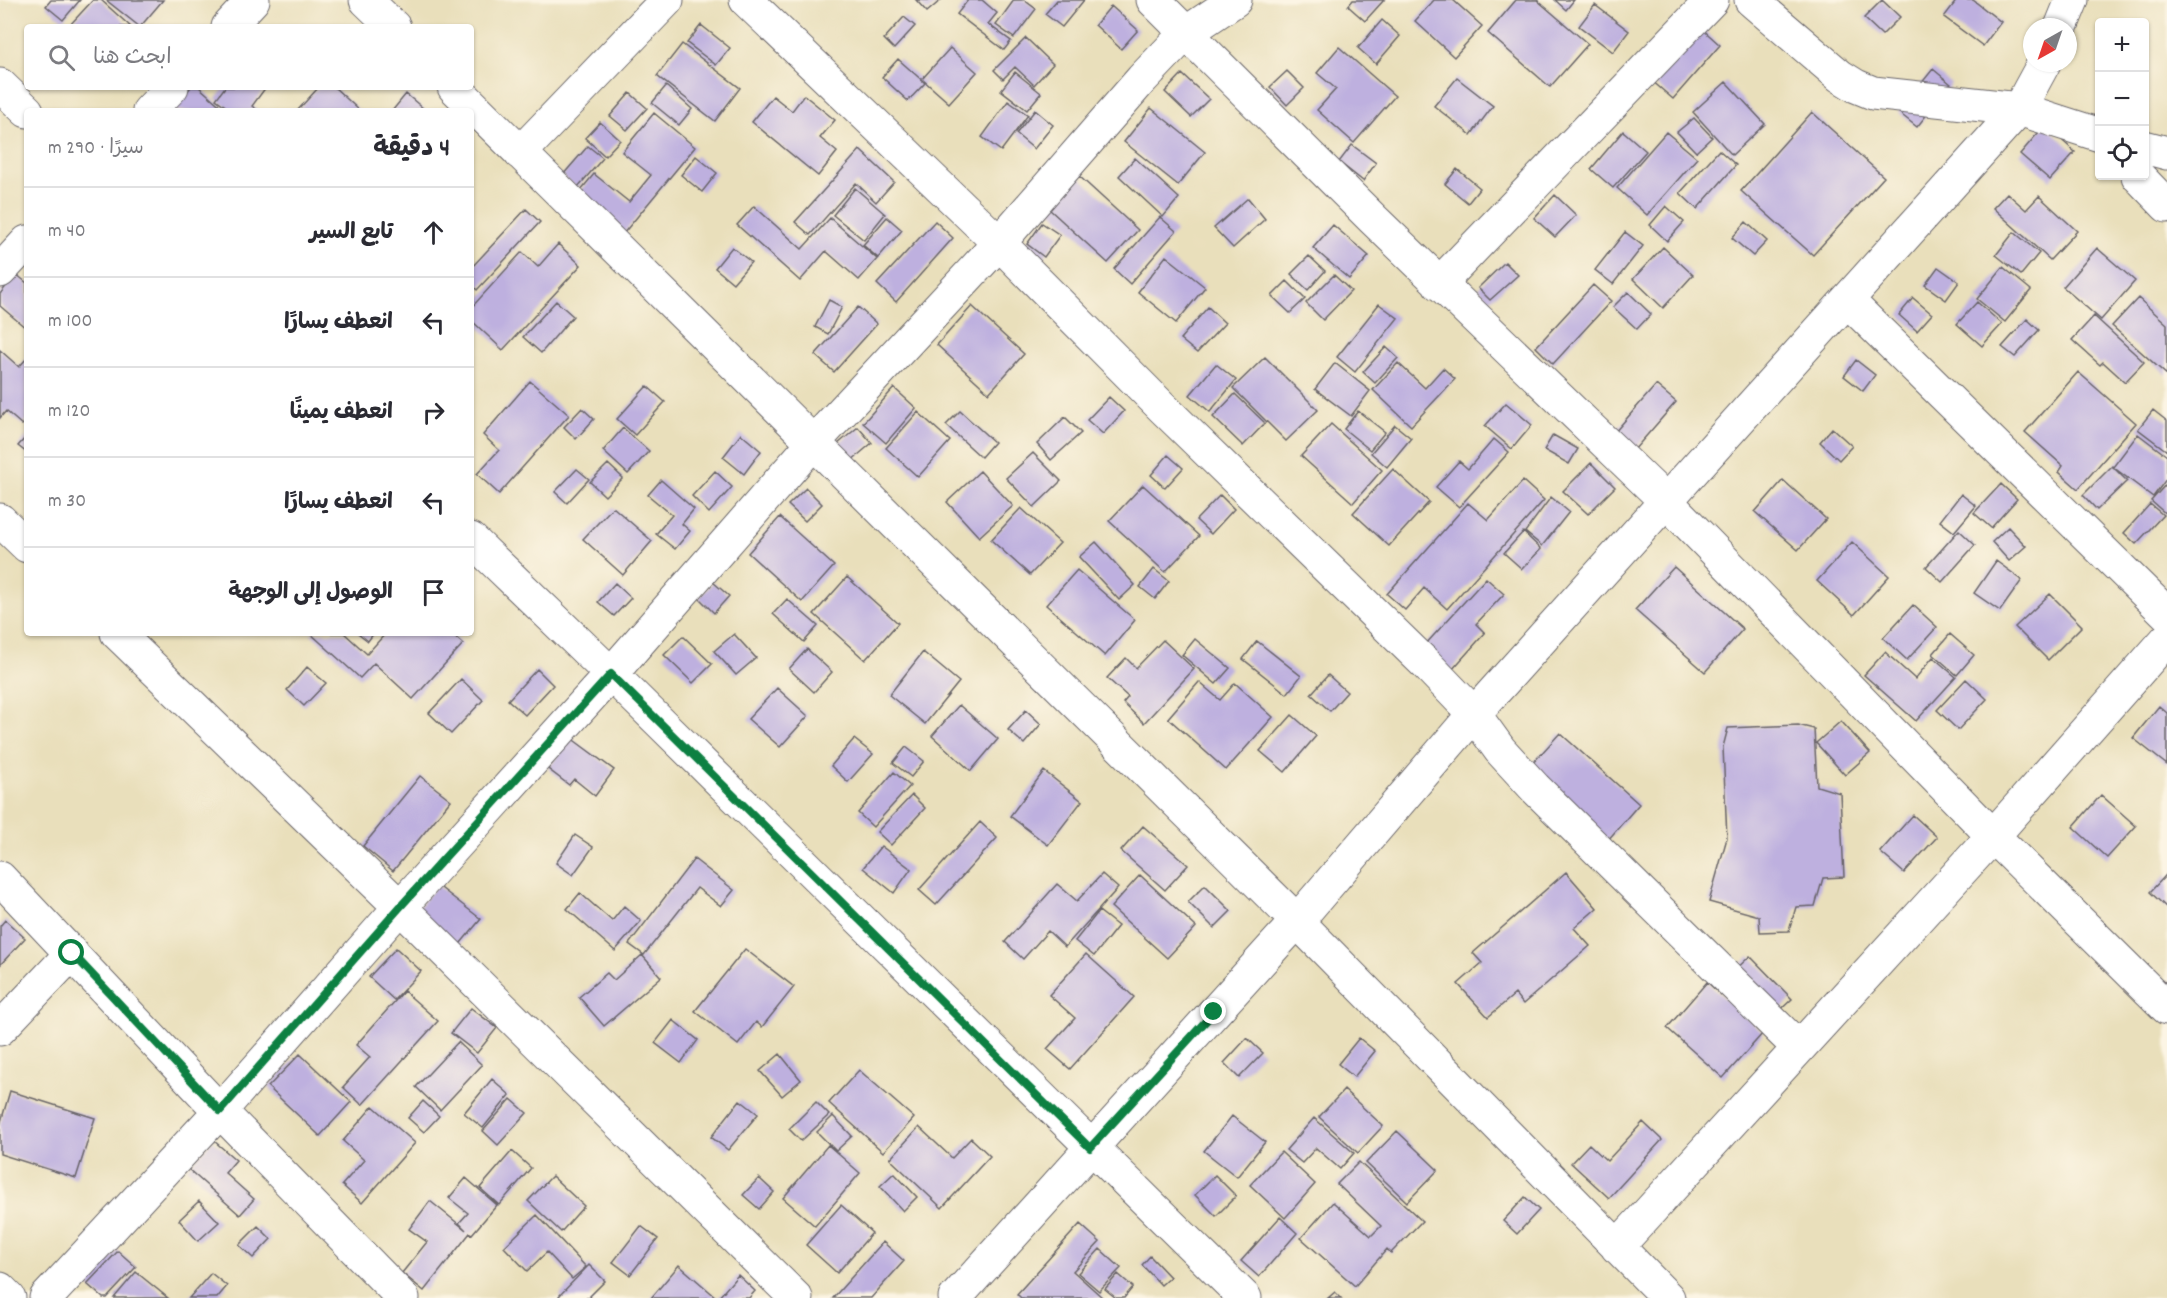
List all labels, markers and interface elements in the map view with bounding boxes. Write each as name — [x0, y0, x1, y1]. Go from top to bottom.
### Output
north arrow — [2023, 18, 2077, 72]
map controls — [2095, 18, 2149, 180]
button: + — [2095, 18, 2149, 72]
search box — [24, 24, 474, 90]
icon: search — [45, 41, 78, 74]
text: ابحث هنا — [93, 43, 172, 74]
button: − — [2095, 72, 2149, 126]
button: locate — [2095, 126, 2149, 180]
text: 4 دقيقة — [373, 131, 450, 168]
text: سيرًا · 290 m — [48, 135, 144, 163]
icon: ahead — [417, 216, 450, 249]
text: 40 m — [48, 218, 86, 246]
text: تابع السير — [310, 218, 393, 249]
icon: left — [417, 306, 450, 339]
text: 100 m — [48, 308, 93, 336]
text: انعطف يسارًا — [284, 308, 393, 339]
icon: right — [417, 396, 450, 429]
text: 120 m — [48, 398, 90, 426]
text: انعطف يمينًا — [290, 398, 393, 429]
icon: left — [417, 486, 450, 519]
text: 30 m — [48, 488, 86, 516]
text: انعطف يسارًا — [284, 488, 393, 519]
icon: arrive — [417, 576, 450, 609]
text: الوصول إلى الوجهة — [228, 578, 393, 609]
route start — [58, 939, 84, 965]
route end — [1200, 998, 1226, 1024]

